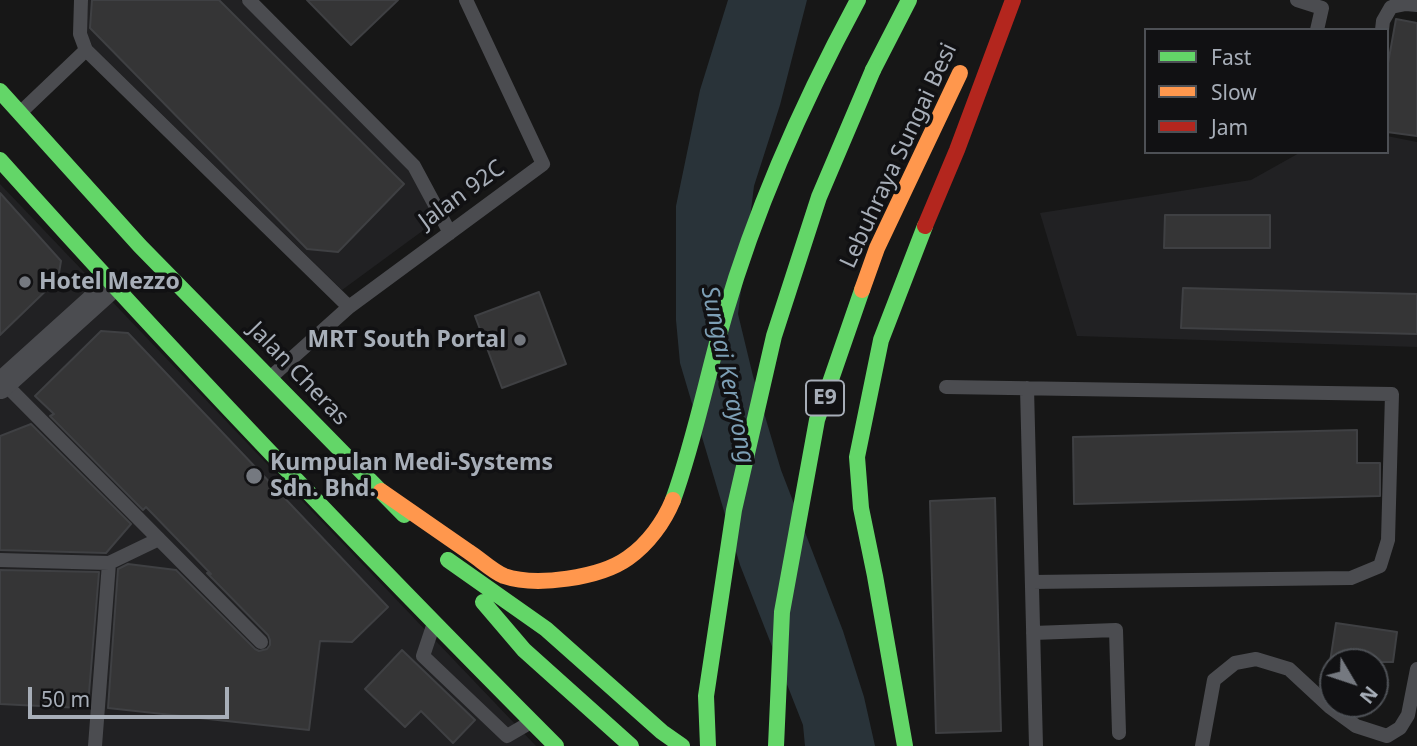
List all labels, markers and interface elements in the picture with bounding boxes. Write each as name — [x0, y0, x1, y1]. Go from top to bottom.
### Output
legend — [1144, 28, 1389, 154]
street label: Lebuhraya Sungai Besi — [835, 39, 963, 273]
text: Fast — [1211, 43, 1251, 71]
text: Slow — [1211, 78, 1257, 106]
text: Jam — [1211, 113, 1248, 141]
street label: Jalan 92C — [414, 155, 510, 235]
place label: Hotel Mezzo — [39, 268, 180, 296]
marker: Hotel Mezzo — [17, 274, 33, 290]
water label: Sungai Kerayong — [694, 284, 760, 466]
street label: Jalan Cheras — [242, 317, 354, 431]
place label: MRT South Portal — [308, 326, 506, 354]
marker: MRT South Portal — [512, 332, 528, 348]
road number: E9 — [806, 380, 844, 416]
place label: Kumpulan Medi-Systems Sdn. Bhd. — [270, 449, 553, 503]
marker: Kumpulan Medi-Systems Sdn. Bhd. — [244, 466, 264, 486]
north arrow — [1319, 648, 1389, 718]
scale bar — [32, 672, 233, 716]
text: N — [1354, 681, 1384, 709]
text: 50 m — [41, 685, 90, 713]

